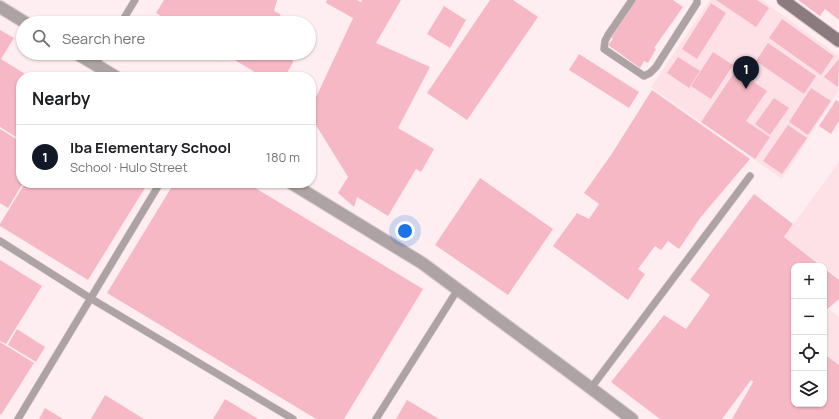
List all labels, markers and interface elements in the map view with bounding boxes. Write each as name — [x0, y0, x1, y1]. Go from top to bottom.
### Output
search box — [16, 16, 316, 60]
icon: search — [30, 27, 52, 49]
text: Search here — [62, 28, 145, 49]
pin: 1 — [733, 56, 759, 89]
text: Nearby — [32, 87, 90, 110]
text: Iba Elementary School — [70, 137, 231, 158]
text: 1 — [42, 148, 48, 166]
text: 180 m — [266, 148, 300, 166]
text: School · Hulo Street — [70, 158, 188, 176]
your location — [395, 221, 415, 241]
map controls — [791, 263, 827, 407]
button: + — [791, 263, 827, 299]
button: − — [791, 299, 827, 335]
button: locate — [791, 335, 827, 371]
button: layers — [791, 371, 827, 407]

